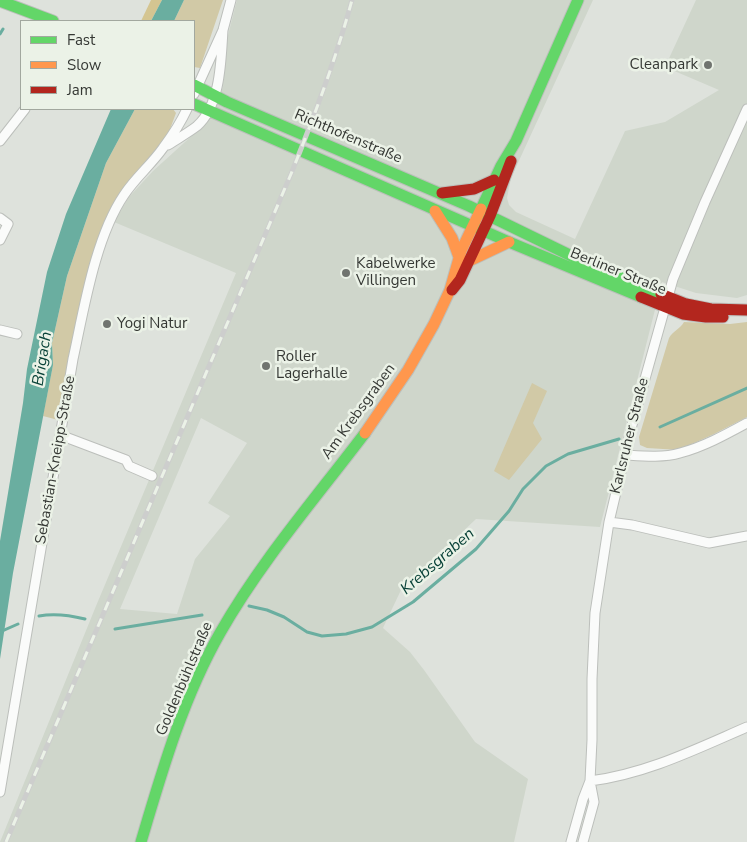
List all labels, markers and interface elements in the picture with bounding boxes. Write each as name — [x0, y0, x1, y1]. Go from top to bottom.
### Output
legend — [20, 20, 195, 110]
text: Fast — [67, 30, 95, 50]
text: Slow — [67, 55, 101, 75]
place label: Cleanpark — [630, 56, 698, 74]
marker: Cleanpark — [702, 59, 714, 71]
text: Jam — [67, 80, 93, 100]
street label: Richthofenstraße — [291, 106, 405, 168]
street label: Berliner Straße — [567, 245, 669, 299]
place label: Kabelwerke Villingen — [356, 255, 435, 290]
marker: Kabelwerke Villingen — [340, 267, 352, 279]
place label: Yogi Natur — [117, 315, 187, 333]
marker: Yogi Natur — [101, 318, 113, 330]
water label: Brigach — [29, 331, 57, 387]
place label: Roller Lagerhalle — [276, 348, 347, 383]
marker: Roller Lagerhalle — [260, 360, 272, 372]
street label: Am Krebsgraben — [318, 361, 400, 463]
street label: Sebastian-Kneipp-Straße — [32, 374, 80, 546]
street label: Karlsruher Straße — [607, 376, 653, 496]
water label: Krebsgraben — [397, 525, 479, 599]
street label: Goldenbühlstraße — [153, 619, 217, 739]

